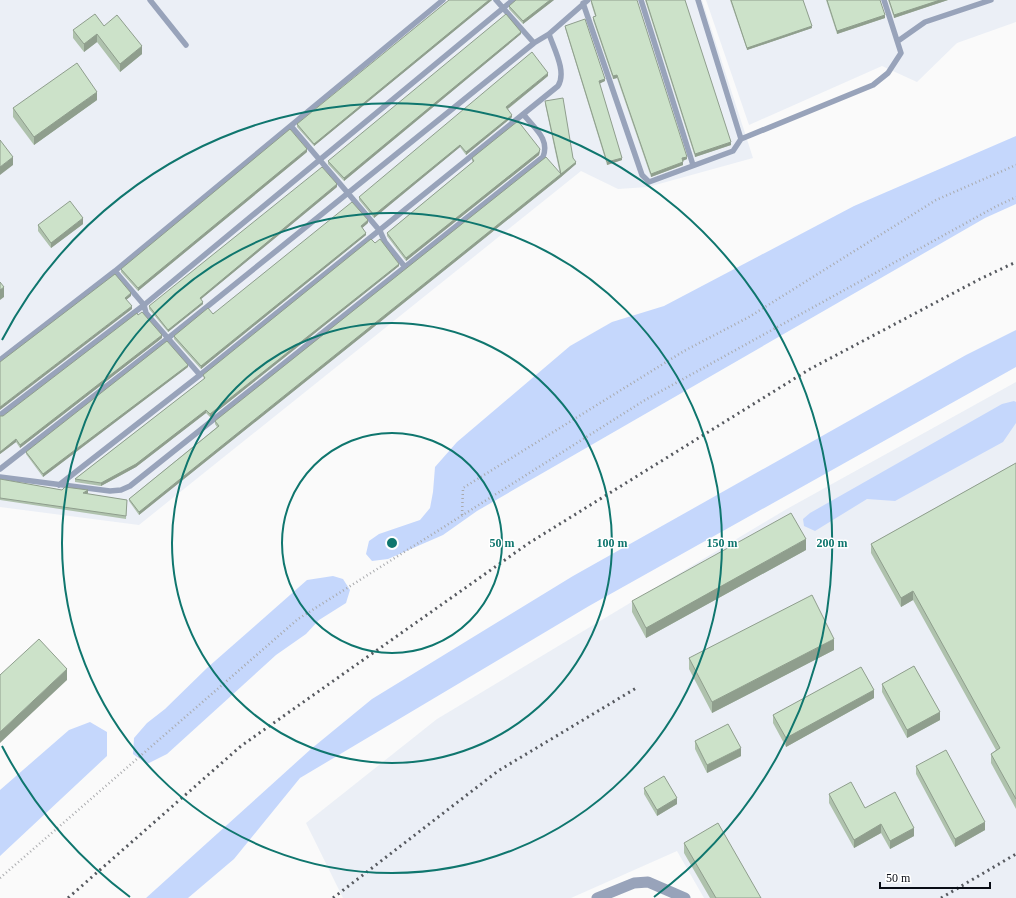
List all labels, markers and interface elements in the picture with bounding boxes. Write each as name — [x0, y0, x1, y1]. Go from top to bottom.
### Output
centre of rings — [385, 536, 399, 550]
text: 50 m — [490, 536, 515, 550]
text: 100 m — [597, 536, 628, 550]
text: 150 m — [707, 536, 738, 550]
text: 200 m — [817, 536, 848, 550]
scale bar — [880, 864, 990, 890]
text: 50 m — [886, 871, 911, 885]

